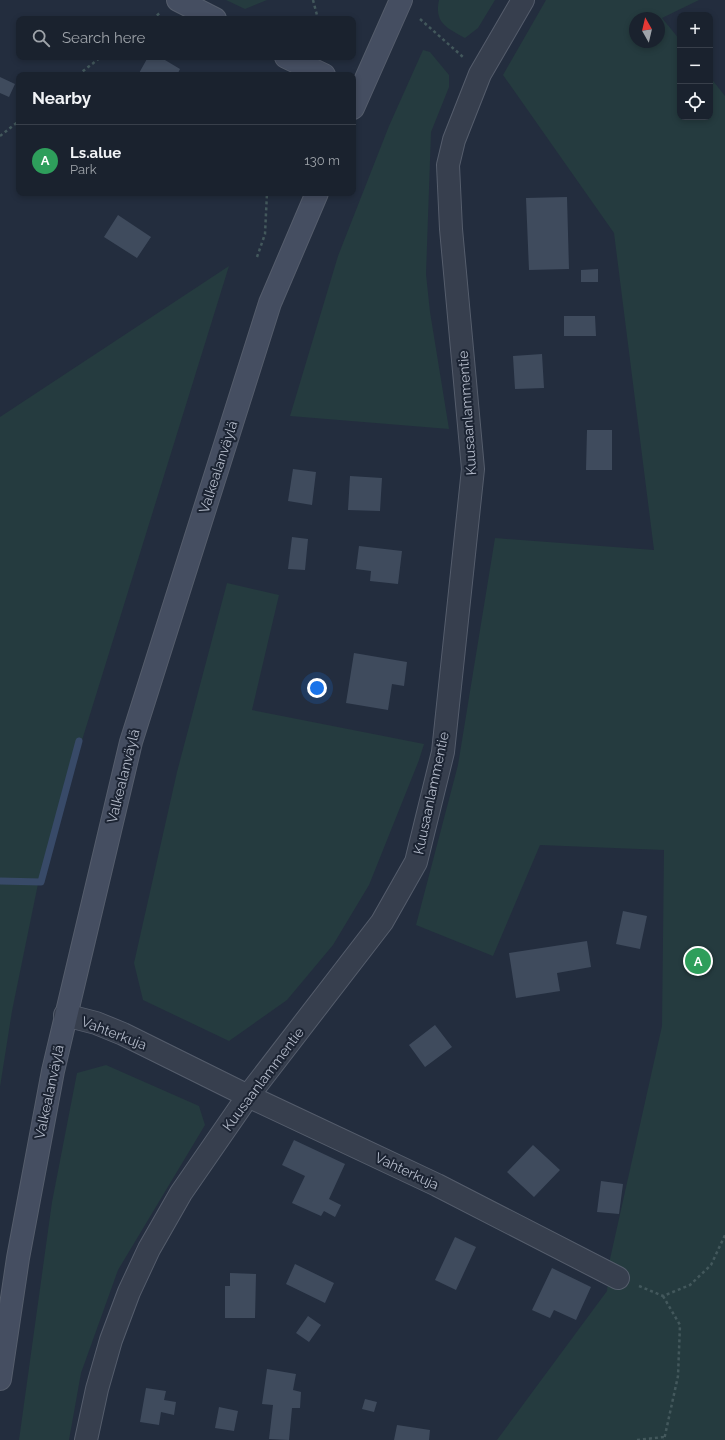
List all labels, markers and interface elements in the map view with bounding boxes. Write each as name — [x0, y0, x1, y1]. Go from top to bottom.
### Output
north arrow — [629, 12, 665, 48]
map controls — [677, 12, 713, 120]
button: + — [677, 12, 713, 48]
search box — [16, 16, 356, 60]
icon: search — [30, 27, 52, 49]
text: Search here — [62, 29, 145, 47]
button: − — [677, 48, 713, 84]
button: locate — [677, 84, 713, 120]
text: Nearby — [32, 88, 91, 108]
text: Ls.alue — [70, 144, 121, 162]
text: A — [41, 153, 49, 168]
text: 130 m — [304, 153, 340, 168]
text: Park — [70, 162, 97, 177]
street label: Kuusaanlammentie — [455, 350, 479, 476]
street label: Valkealanväylä — [196, 419, 240, 515]
your location — [307, 678, 327, 698]
street label: Valkealanväylä — [104, 727, 142, 825]
street label: Kuusaanlammentie — [410, 730, 452, 856]
pin: A — [685, 946, 711, 976]
street label: Vahterkuja — [79, 1013, 149, 1053]
street label: Kuusaanlammentie — [219, 1024, 307, 1134]
street label: Valkealanväylä — [31, 1043, 67, 1141]
street label: Vahterkuja — [372, 1149, 442, 1193]

